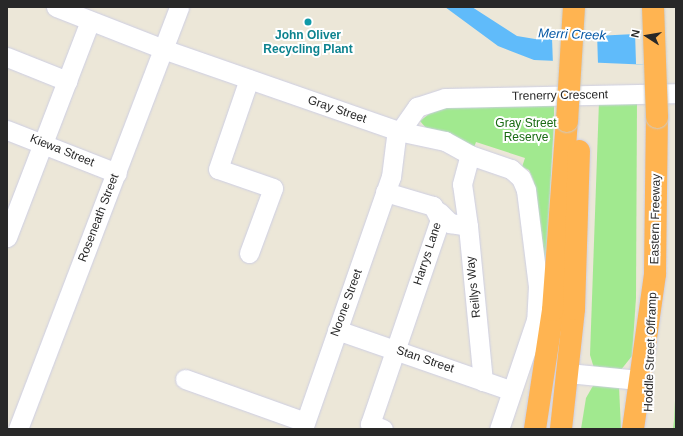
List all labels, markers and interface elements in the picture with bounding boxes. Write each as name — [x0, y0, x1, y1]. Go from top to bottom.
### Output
north arrow — [627, 16, 667, 56]
marker: John Oliver Recycling Plant — [303, 17, 313, 27]
water label: Merri Creek — [538, 26, 606, 44]
text: N — [629, 28, 642, 39]
place label: John Oliver Recycling Plant — [263, 29, 353, 57]
street label: Trenerry Crescent — [512, 88, 608, 104]
street label: Gray Street — [306, 93, 368, 127]
park label: Gray Street Reserve — [495, 117, 557, 145]
street label: Kiewa Street — [28, 132, 96, 170]
street label: Roseneath Street — [76, 172, 122, 264]
street label: Eastern Freeway — [648, 174, 664, 264]
street label: Harrys Lane — [411, 221, 445, 287]
street label: Reillys Way — [464, 255, 484, 319]
street label: Noone Street — [328, 267, 366, 339]
street label: Hoddle Street Offramp — [642, 292, 660, 412]
street label: Stan Street — [394, 343, 456, 377]

